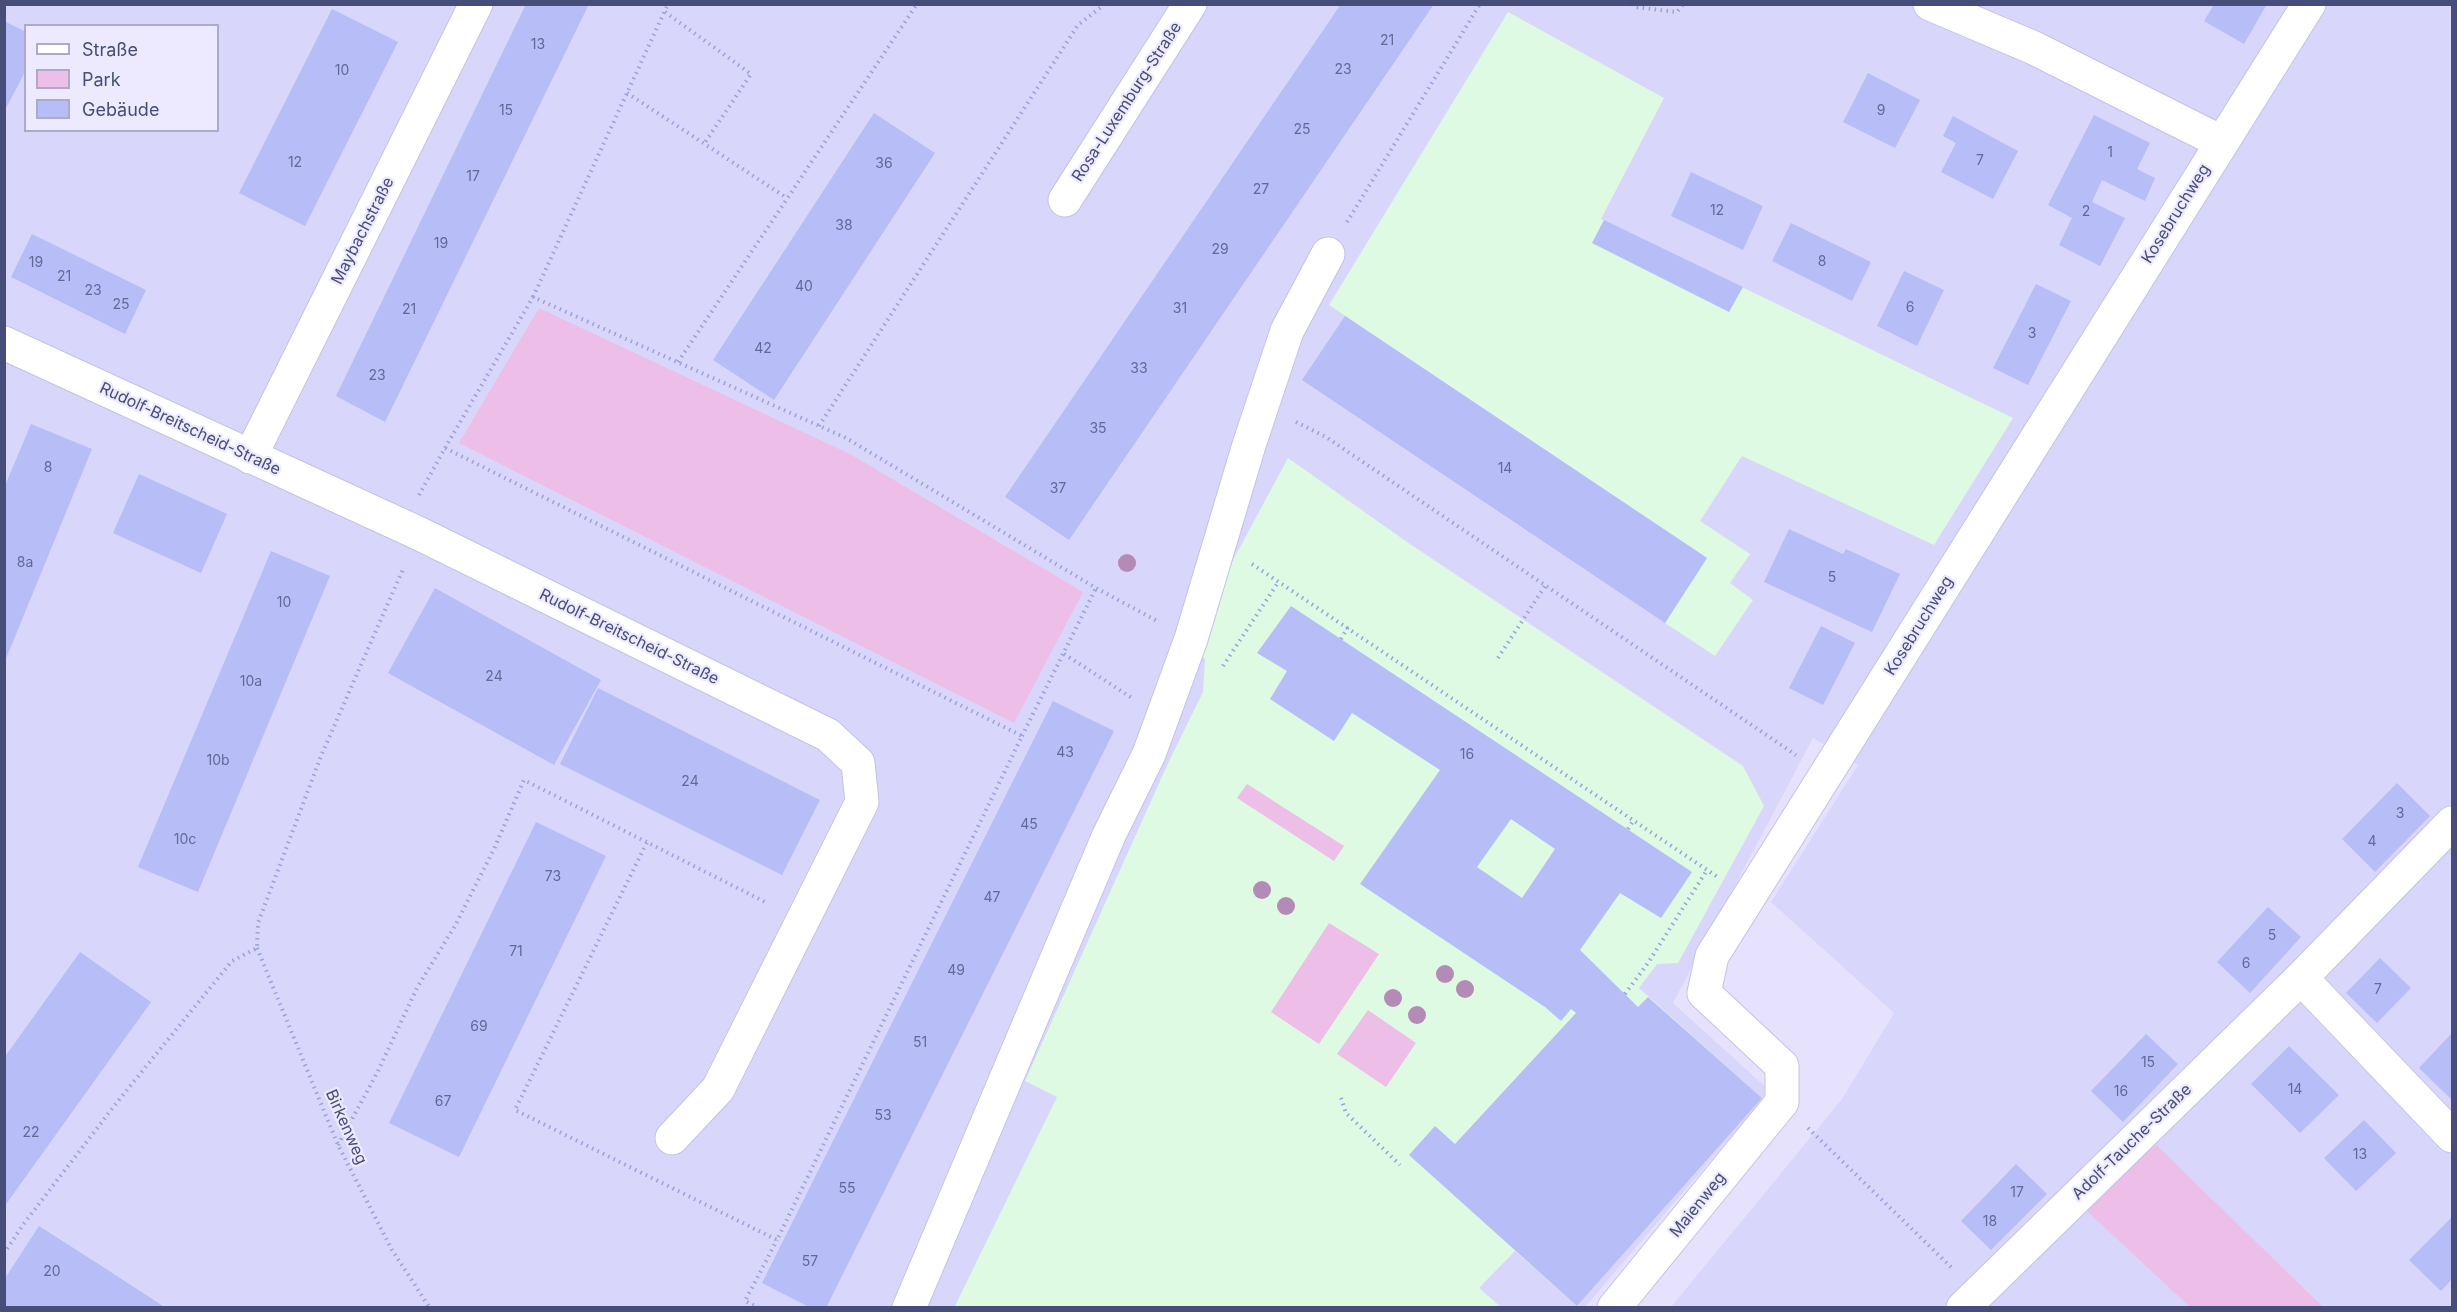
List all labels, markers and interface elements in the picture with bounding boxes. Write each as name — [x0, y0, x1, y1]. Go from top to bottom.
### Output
street label: Rosa-Luxemburg-Straße — [1068, 19, 1186, 185]
legend — [24, 24, 219, 132]
house number: 21 — [1380, 33, 1394, 49]
house number: 13 — [531, 37, 545, 53]
text: Straße — [82, 39, 138, 60]
house number: 23 — [1334, 62, 1352, 78]
house number: 10 — [335, 63, 349, 79]
text: Park — [82, 69, 121, 90]
text: Gebäude — [82, 99, 159, 120]
house number: 15 — [499, 103, 513, 119]
house number: 9 — [1877, 103, 1885, 119]
house number: 25 — [1293, 122, 1311, 138]
house number: 1 — [2107, 145, 2113, 161]
house number: 7 — [1976, 153, 1984, 169]
house number: 12 — [288, 155, 302, 171]
house number: 36 — [875, 156, 893, 172]
street label: Kosebruchweg — [2138, 161, 2214, 267]
house number: 17 — [466, 169, 480, 185]
street label: Maybachstraße — [328, 174, 398, 288]
house number: 27 — [1253, 182, 1269, 198]
house number: 12 — [1710, 203, 1724, 219]
house number: 2 — [2082, 204, 2090, 220]
house number: 38 — [835, 218, 853, 234]
house number: 19 — [434, 236, 448, 252]
house number: 29 — [1211, 242, 1229, 258]
house number: 8 — [1818, 254, 1826, 270]
house number: 19 — [29, 255, 43, 271]
house number: 21 — [57, 269, 71, 285]
house number: 40 — [795, 279, 813, 295]
house number: 23 — [84, 283, 102, 299]
house number: 25 — [112, 297, 130, 313]
house number: 6 — [1906, 300, 1914, 316]
house number: 31 — [1173, 301, 1187, 317]
house number: 21 — [402, 302, 416, 318]
house number: 3 — [2028, 326, 2036, 342]
house number: 42 — [754, 341, 772, 357]
house number: 33 — [1130, 361, 1148, 377]
house number: 23 — [368, 368, 386, 384]
street label: Rudolf-Breitscheid-Straße — [96, 379, 284, 479]
house number: 35 — [1089, 421, 1107, 437]
house number: 8 — [44, 460, 52, 476]
house number: 14 — [1498, 461, 1512, 477]
house number: 37 — [1050, 481, 1066, 497]
house number: 8a — [17, 555, 33, 571]
house number: 5 — [1828, 570, 1836, 586]
street label: Kosebruchweg — [1881, 573, 1957, 679]
street label: Rudolf-Breitscheid-Straße — [536, 585, 722, 689]
house number: 10 — [277, 595, 291, 611]
house number: 24 — [485, 669, 503, 685]
house number: 10a — [240, 674, 262, 690]
house number: 43 — [1056, 745, 1074, 761]
house number: 16 — [1460, 747, 1474, 763]
house number: 10b — [206, 753, 230, 769]
house number: 24 — [681, 774, 699, 790]
house number: 3 — [2396, 806, 2404, 822]
house number: 45 — [1020, 817, 1038, 833]
house number: 10c — [174, 832, 196, 848]
house number: 4 — [2367, 834, 2377, 850]
house number: 73 — [545, 869, 561, 885]
house number: 47 — [984, 890, 1000, 906]
house number: 5 — [2268, 928, 2276, 944]
house number: 71 — [509, 944, 523, 960]
house number: 6 — [2242, 956, 2250, 972]
house number: 49 — [947, 963, 965, 979]
house number: 7 — [2374, 982, 2382, 998]
house number: 69 — [470, 1019, 488, 1035]
house number: 51 — [913, 1035, 927, 1051]
house number: 15 — [2141, 1055, 2155, 1071]
street label: Adolf-Tauche-Straße — [2068, 1080, 2196, 1204]
house number: 14 — [2288, 1082, 2302, 1098]
house number: 16 — [2114, 1084, 2128, 1100]
street label: Birkenweg — [321, 1087, 371, 1167]
house number: 67 — [435, 1094, 451, 1110]
house number: 53 — [874, 1108, 892, 1124]
house number: 22 — [22, 1125, 40, 1141]
house number: 13 — [2353, 1147, 2367, 1163]
street label: Maienweg — [1666, 1169, 1730, 1241]
house number: 55 — [838, 1181, 856, 1197]
house number: 17 — [2010, 1185, 2024, 1201]
house number: 18 — [1983, 1214, 1997, 1230]
house number: 57 — [802, 1254, 818, 1270]
house number: 20 — [43, 1264, 61, 1280]

